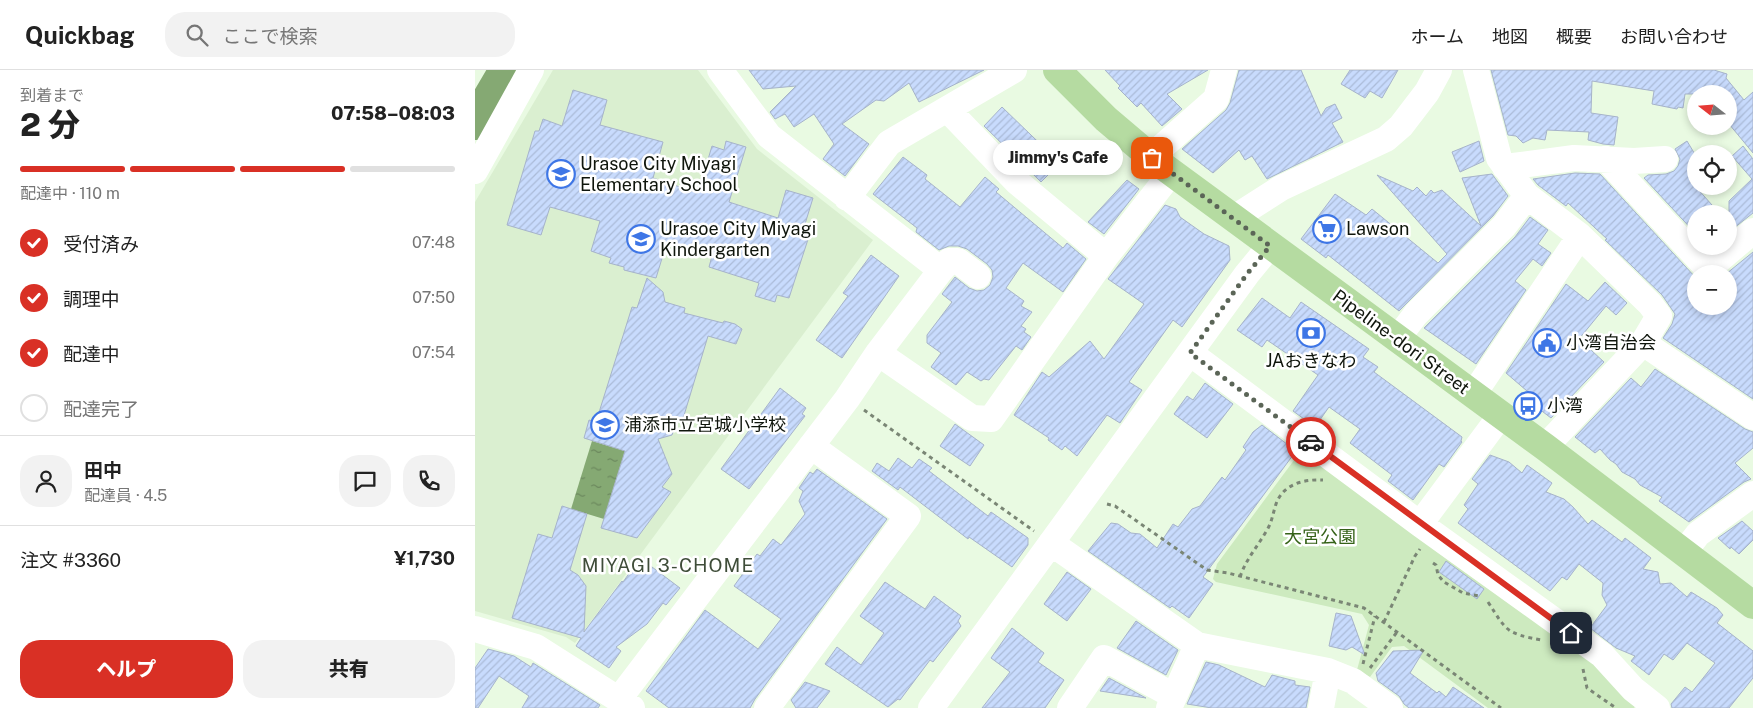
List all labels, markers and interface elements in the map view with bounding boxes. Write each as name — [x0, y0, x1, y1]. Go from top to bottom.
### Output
search box — [165, 12, 515, 57]
text: Quickbag — [25, 21, 135, 49]
icon: search — [183, 21, 211, 49]
text: ここで検索 — [223, 25, 318, 47]
text: ホーム — [1411, 26, 1464, 47]
text: 地図 — [1492, 26, 1528, 47]
text: 概要 — [1556, 26, 1592, 47]
text: お問い合わせ — [1620, 26, 1728, 47]
north arrow — [1687, 85, 1737, 135]
map controls — [1687, 85, 1737, 315]
text: 到着まで — [20, 86, 84, 105]
text: 07:58–08:03 — [331, 102, 455, 124]
text: 2 分 — [20, 106, 80, 143]
pin — [1131, 137, 1173, 179]
callout: Jimmy's Cafe — [992, 140, 1122, 176]
icon: bag — [1138, 144, 1166, 172]
button: locate — [1687, 145, 1737, 195]
text: Jimmy's Cafe — [1008, 148, 1108, 167]
place label: Urasoe City Miyagi Elementary School — [580, 153, 738, 195]
school or university icon: Urasoe City Miyagi Elementary School — [546, 159, 576, 189]
text: 配達中 · 110 m — [20, 184, 120, 203]
button: + — [1687, 205, 1737, 255]
supermarket icon: Lawson — [1312, 214, 1342, 244]
place label: Urasoe City Miyagi Kindergarten — [660, 218, 816, 260]
place label: Lawson — [1346, 218, 1409, 239]
school or university icon: Urasoe City Miyagi Kindergarten — [626, 224, 656, 254]
icon: check — [20, 229, 48, 257]
text: 受付済み — [63, 233, 139, 255]
text: 07:48 — [412, 233, 455, 252]
button: − — [1687, 265, 1737, 315]
icon: check — [20, 284, 48, 312]
street label: Pipeline-dori Street — [1329, 285, 1474, 398]
text: 調理中 — [63, 288, 120, 310]
text: 07:50 — [412, 288, 455, 307]
bank icon: JAおきなわ — [1296, 318, 1326, 348]
public building icon: 小湾自治会 — [1532, 328, 1562, 358]
place label: 小湾自治会 — [1566, 332, 1656, 353]
icon: check — [20, 339, 48, 367]
text: 配達中 — [63, 343, 120, 365]
text: 07:54 — [412, 343, 455, 362]
place label: JAおきなわ — [1265, 350, 1357, 371]
bus stop icon: 小湾 — [1513, 391, 1543, 421]
place label: 小湾 — [1547, 395, 1583, 416]
text: 配達完了 — [63, 398, 139, 420]
school or university icon: 浦添市立宮城小学校 — [590, 410, 620, 440]
place label: 浦添市立宮城小学校 — [624, 414, 786, 435]
courier — [1286, 417, 1336, 467]
icon: car — [1297, 428, 1325, 456]
button: person — [20, 455, 72, 507]
button: chat — [339, 455, 391, 507]
button: phone — [403, 455, 455, 507]
text: 田中 — [84, 459, 122, 481]
text: 配達員 · 4.5 — [84, 486, 167, 505]
park label: 大宮公園 — [1284, 526, 1356, 547]
text: ¥1,730 — [394, 547, 455, 569]
text: 注文 #3360 — [20, 549, 121, 571]
district label: MIYAGI 3-CHOME — [582, 554, 754, 576]
pin — [1550, 612, 1592, 654]
icon: home — [1557, 619, 1585, 647]
button: ヘルプ — [20, 640, 233, 698]
button: 共有 — [243, 640, 455, 698]

